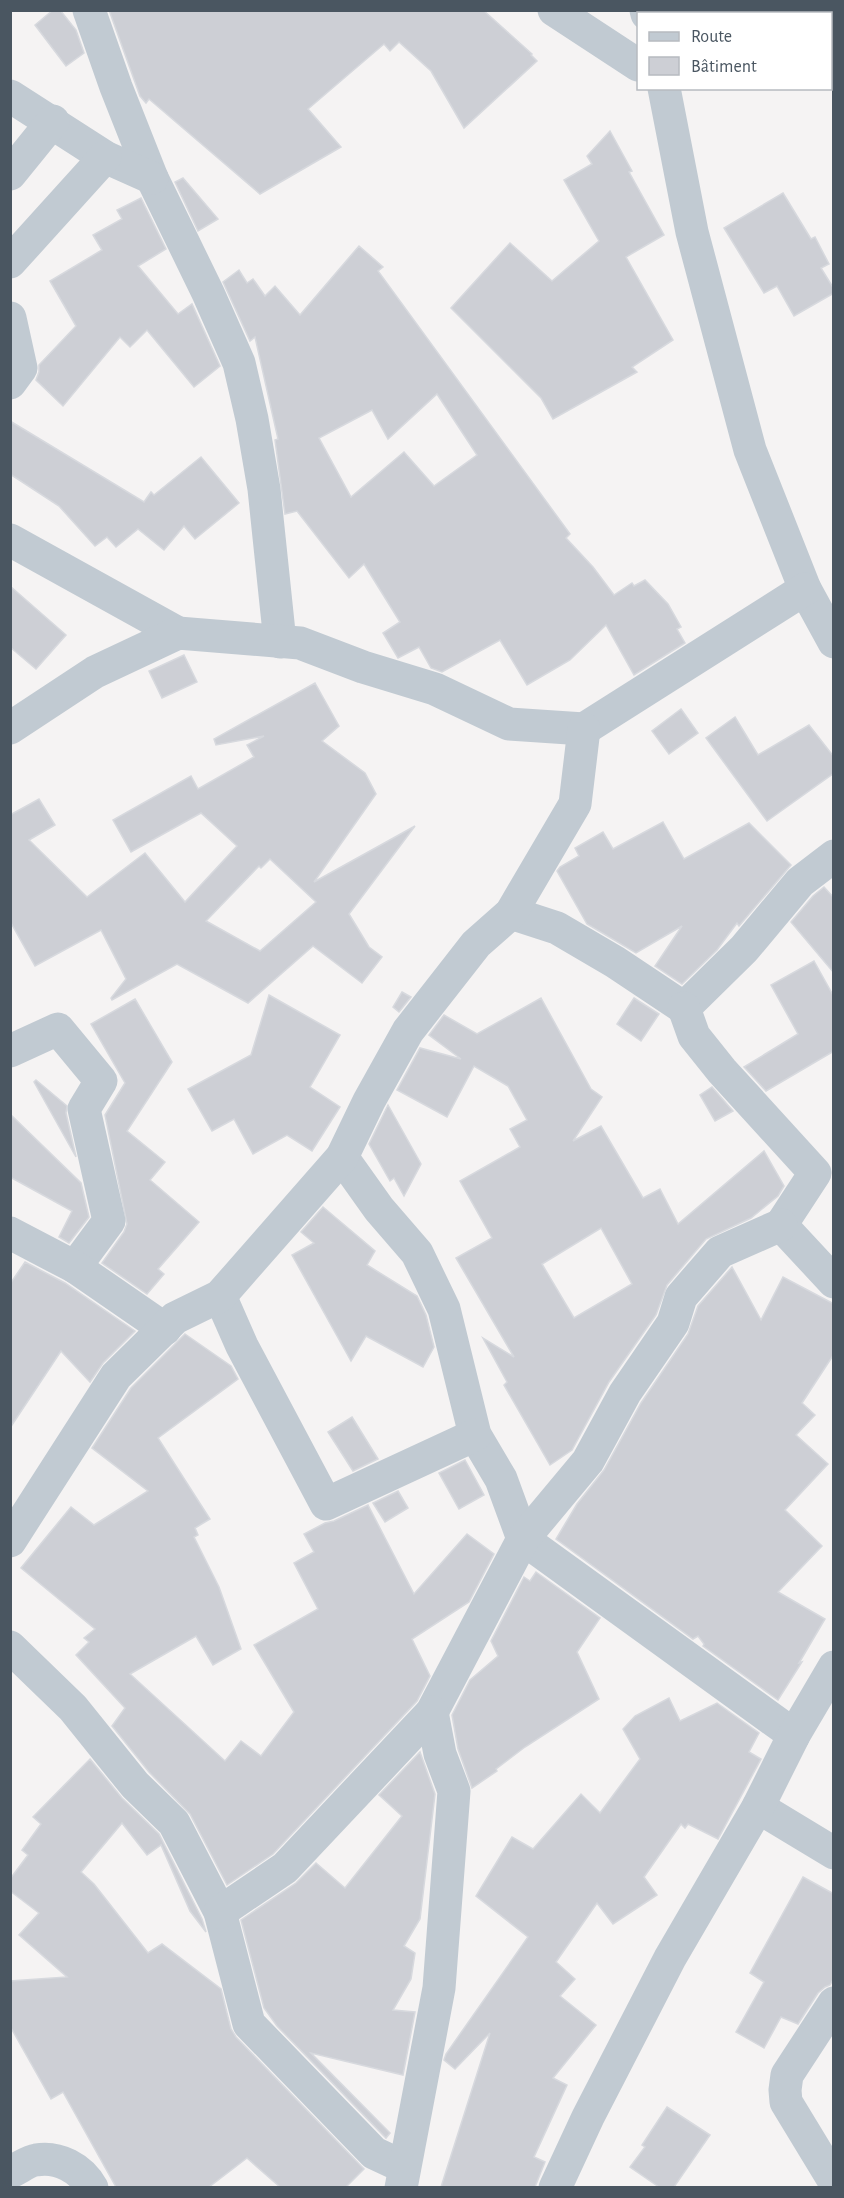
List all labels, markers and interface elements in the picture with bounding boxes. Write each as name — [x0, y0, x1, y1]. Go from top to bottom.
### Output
legend — [637, 12, 832, 90]
text: Route — [691, 28, 732, 46]
text: Bâtiment — [691, 58, 757, 76]

